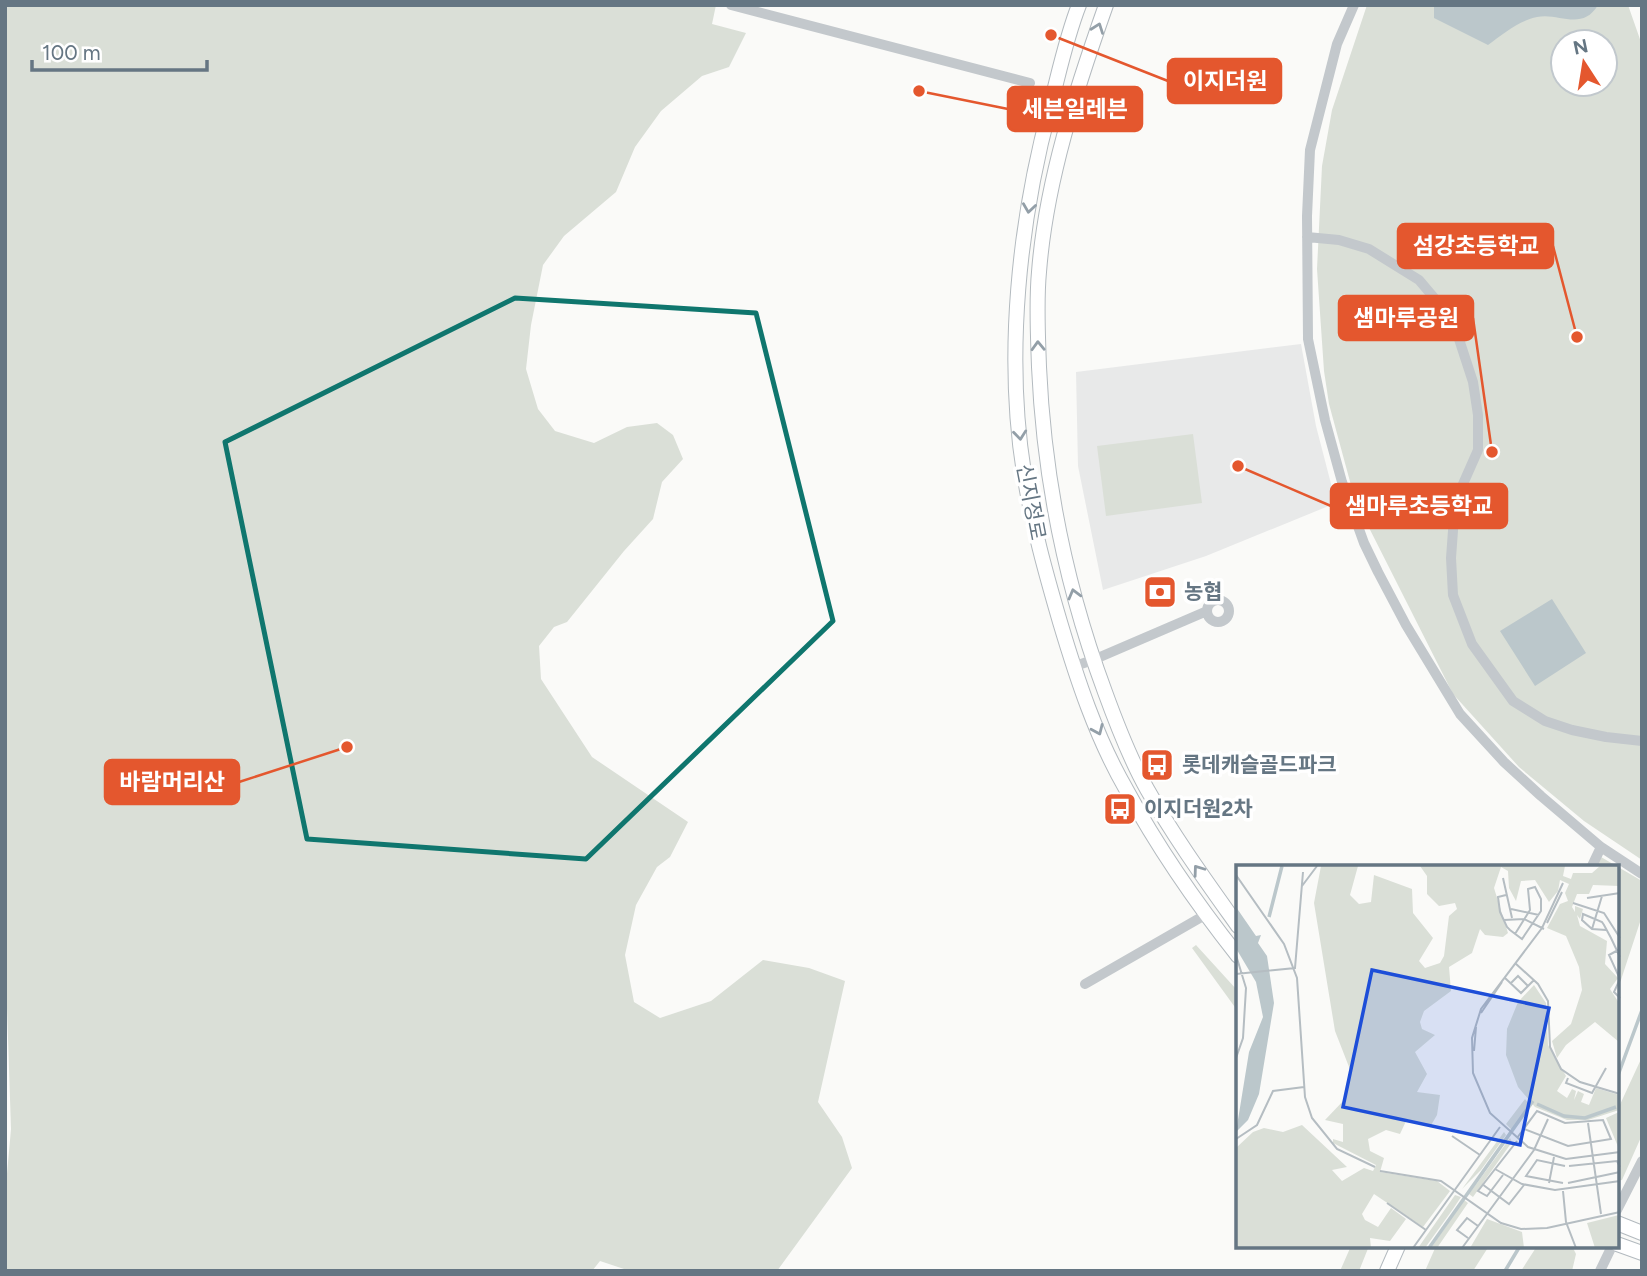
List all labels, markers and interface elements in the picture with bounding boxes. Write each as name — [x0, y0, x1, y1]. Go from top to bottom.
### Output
one-way arrow — [1090, 22, 1104, 35]
scale bar — [32, 28, 206, 72]
north arrow — [1549, 28, 1619, 98]
text: N — [1571, 34, 1590, 60]
text: 100 m — [42, 40, 101, 65]
callout: 이지더원 — [1168, 59, 1281, 103]
text: 이지더원 — [1183, 67, 1267, 95]
callout: 세븐일레븐 — [1008, 87, 1142, 131]
text: 세븐일레븐 — [1022, 95, 1128, 123]
one-way arrow — [1022, 202, 1037, 214]
callout: 섬강초등학교 — [1398, 224, 1553, 268]
text: 섬강초등학교 — [1413, 232, 1539, 260]
callout: 샘마루공원 — [1339, 296, 1473, 340]
text: 샘마루공원 — [1353, 304, 1459, 332]
one-way arrow — [1031, 340, 1046, 351]
one-way arrow — [1012, 430, 1027, 441]
street label: 신지정로 — [1012, 462, 1051, 542]
callout: 샘마루초등학교 — [1331, 484, 1507, 528]
text: 샘마루초등학교 — [1345, 492, 1493, 520]
bank icon: 농협 — [1141, 573, 1179, 611]
place label: 농협 — [1184, 579, 1223, 604]
one-way arrow — [1068, 589, 1082, 601]
one-way arrow — [1090, 723, 1104, 735]
bus stop icon: 롯데캐슬골드파크 — [1138, 746, 1176, 784]
place label: 롯데캐슬골드파크 — [1182, 752, 1337, 777]
callout: 바람머리산 — [105, 760, 239, 804]
text: 바람머리산 — [119, 768, 225, 796]
bus stop icon: 이지더원2차 — [1101, 790, 1139, 828]
place label: 이지더원2차 — [1144, 796, 1253, 821]
inset map — [1236, 865, 1619, 1248]
one-way arrow — [1193, 866, 1206, 878]

